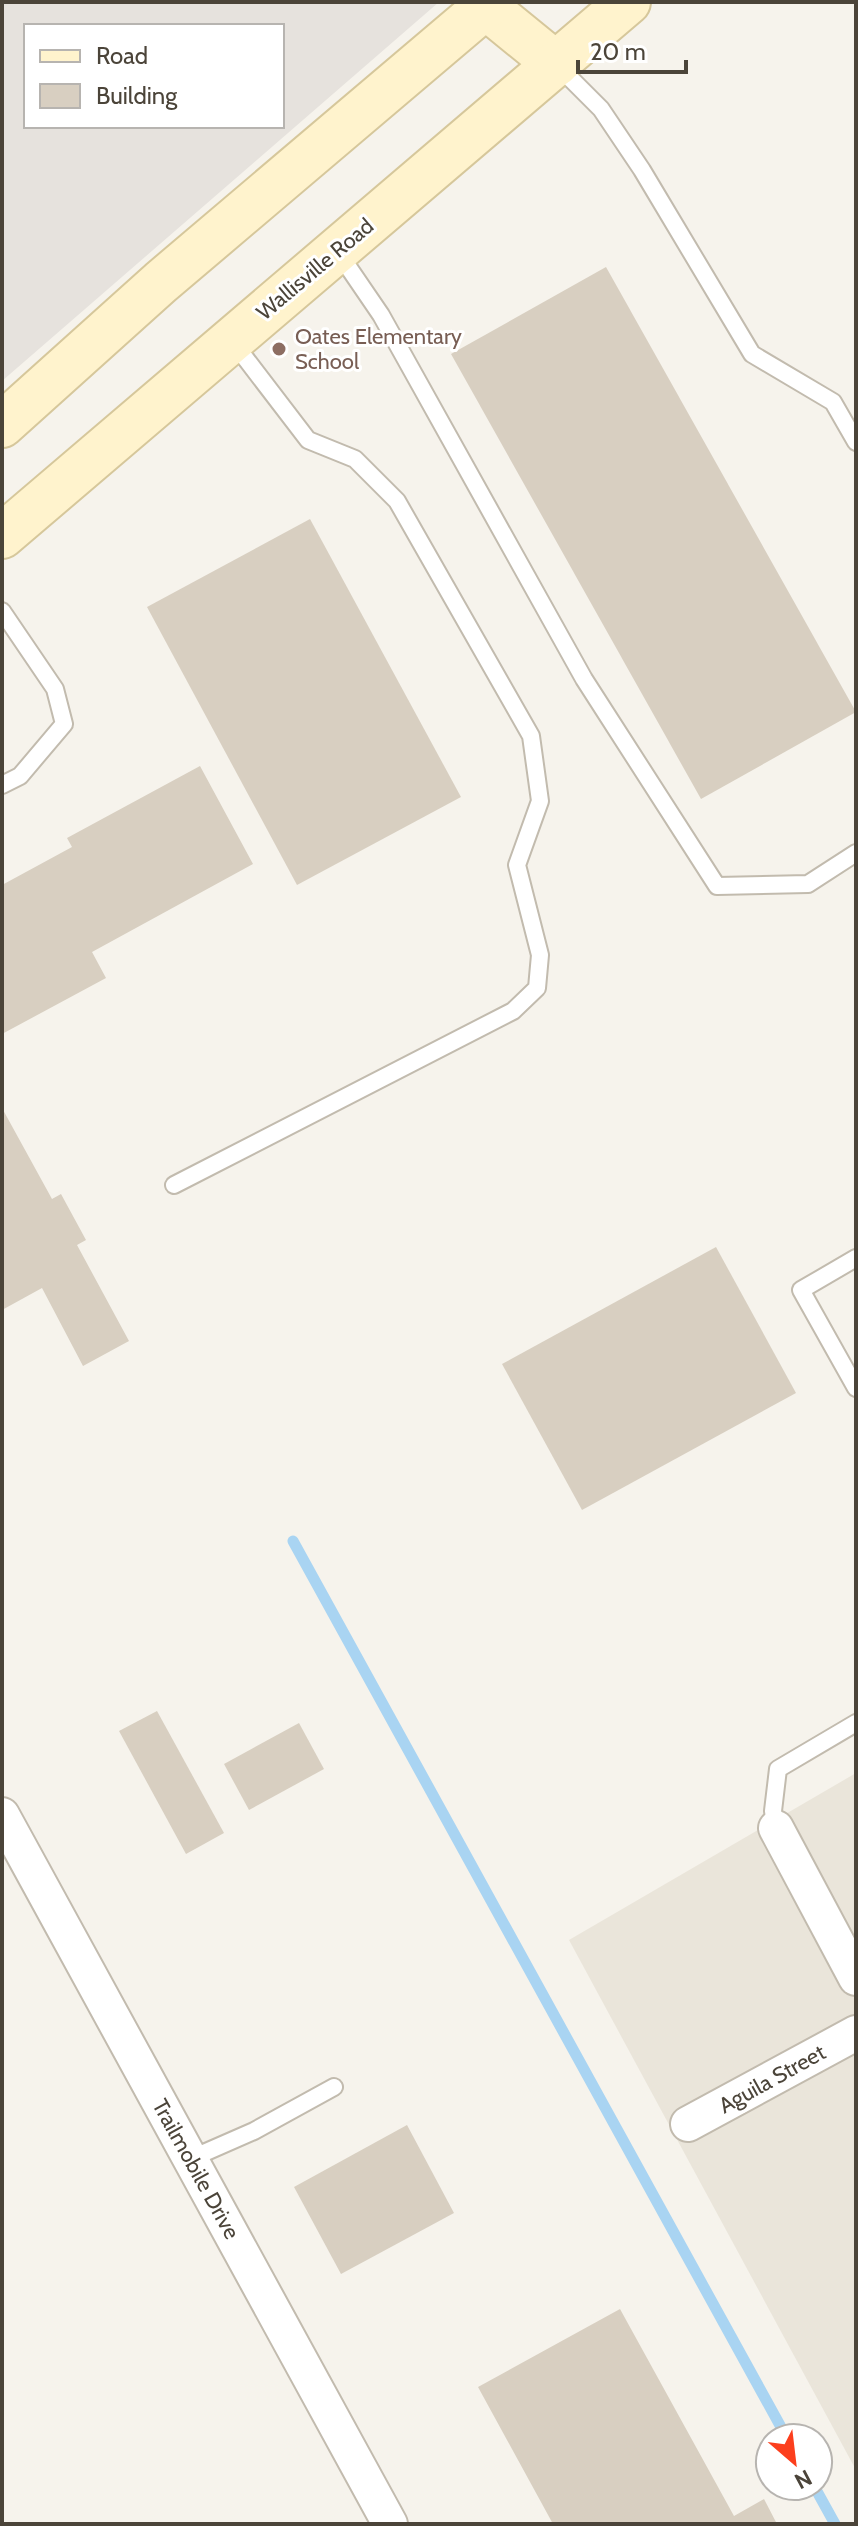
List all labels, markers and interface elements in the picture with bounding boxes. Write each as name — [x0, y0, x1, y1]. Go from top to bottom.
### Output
legend — [24, 24, 284, 128]
scale bar — [578, 24, 686, 74]
text: 20 m — [590, 37, 646, 66]
text: Road — [96, 41, 148, 70]
text: Building — [96, 81, 178, 110]
street label: Wallisville Road — [251, 212, 379, 326]
place label: Oates Elementary School — [295, 323, 462, 375]
marker: Oates Elementary School — [270, 340, 288, 358]
street label: Aguila Street — [714, 2038, 831, 2119]
street label: Trailmobile Drive — [146, 2094, 246, 2244]
north arrow — [754, 2422, 834, 2502]
text: N — [790, 2464, 816, 2495]

